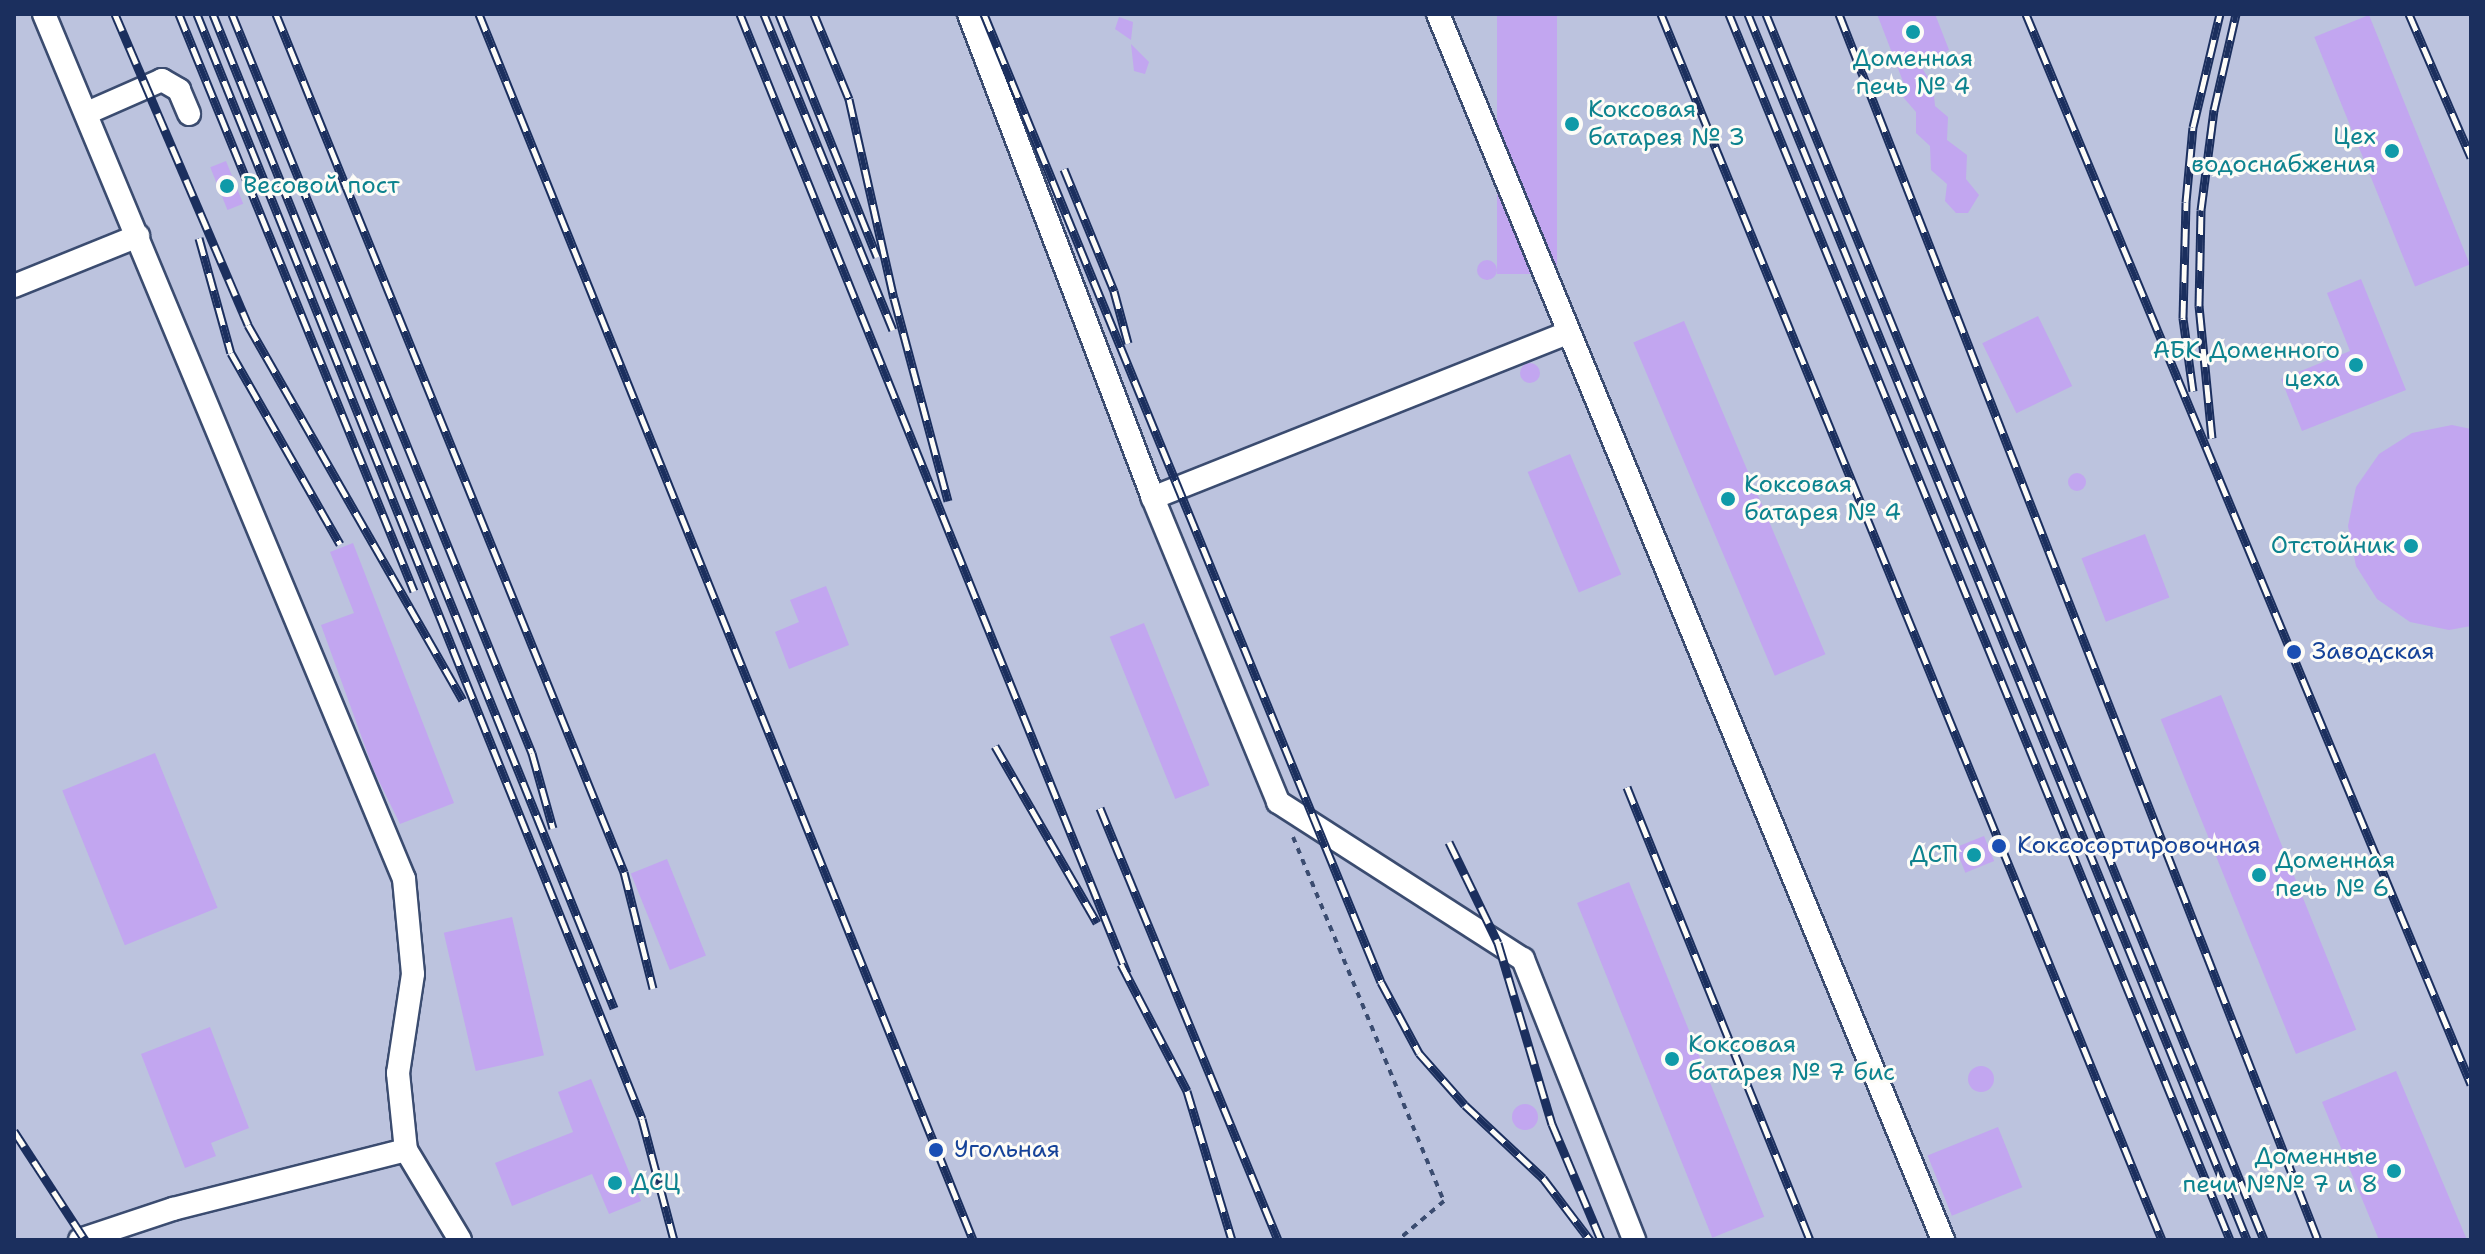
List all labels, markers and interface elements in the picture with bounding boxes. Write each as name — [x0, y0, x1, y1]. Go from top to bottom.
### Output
marker: Доменная печь № 4 — [1904, 23, 1922, 41]
place label: Доменная печь № 4 — [1853, 45, 1973, 101]
place label: Коксовая батарея № 3 — [1588, 96, 1745, 152]
marker: Коксовая батарея № 3 — [1563, 115, 1581, 133]
place label: Цех водоснабжения — [2191, 123, 2376, 179]
marker: Цех водоснабжения — [2383, 142, 2401, 160]
place label: Весовой пост — [243, 172, 400, 200]
marker: Весовой пост — [218, 177, 236, 195]
place label: АБК Доменного цеха — [2153, 337, 2340, 393]
marker: АБК Доменного цеха — [2347, 356, 2365, 374]
place label: Коксовая батарея № 4 — [1744, 471, 1901, 527]
marker: Коксовая батарея № 4 — [1719, 490, 1737, 508]
place label: Отстойник — [2271, 532, 2395, 560]
marker: Отстойник — [2402, 537, 2420, 555]
place label: Заводская — [2312, 638, 2435, 666]
marker: Заводская — [2283, 641, 2305, 663]
place label: Коксосортировочная — [2017, 832, 2261, 860]
marker: Коксосортировочная — [1988, 835, 2010, 857]
place label: ДСП — [1910, 841, 1958, 869]
marker: ДСП — [1965, 846, 1983, 864]
place label: Доменная печь № 6 — [2275, 847, 2395, 903]
marker: Доменная печь № 6 — [2250, 866, 2268, 884]
place label: Коксовая батарея № 7 бис — [1688, 1031, 1895, 1087]
marker: Коксовая батарея № 7 бис — [1663, 1050, 1681, 1068]
place label: Угольная — [954, 1136, 1060, 1164]
marker: Угольная — [925, 1139, 947, 1161]
place label: Доменные печи №№ 7 и 8 — [2183, 1143, 2378, 1199]
marker: Доменные печи №№ 7 и 8 — [2385, 1162, 2403, 1180]
place label: ДСЦ — [631, 1169, 680, 1197]
marker: ДСЦ — [606, 1174, 624, 1192]

